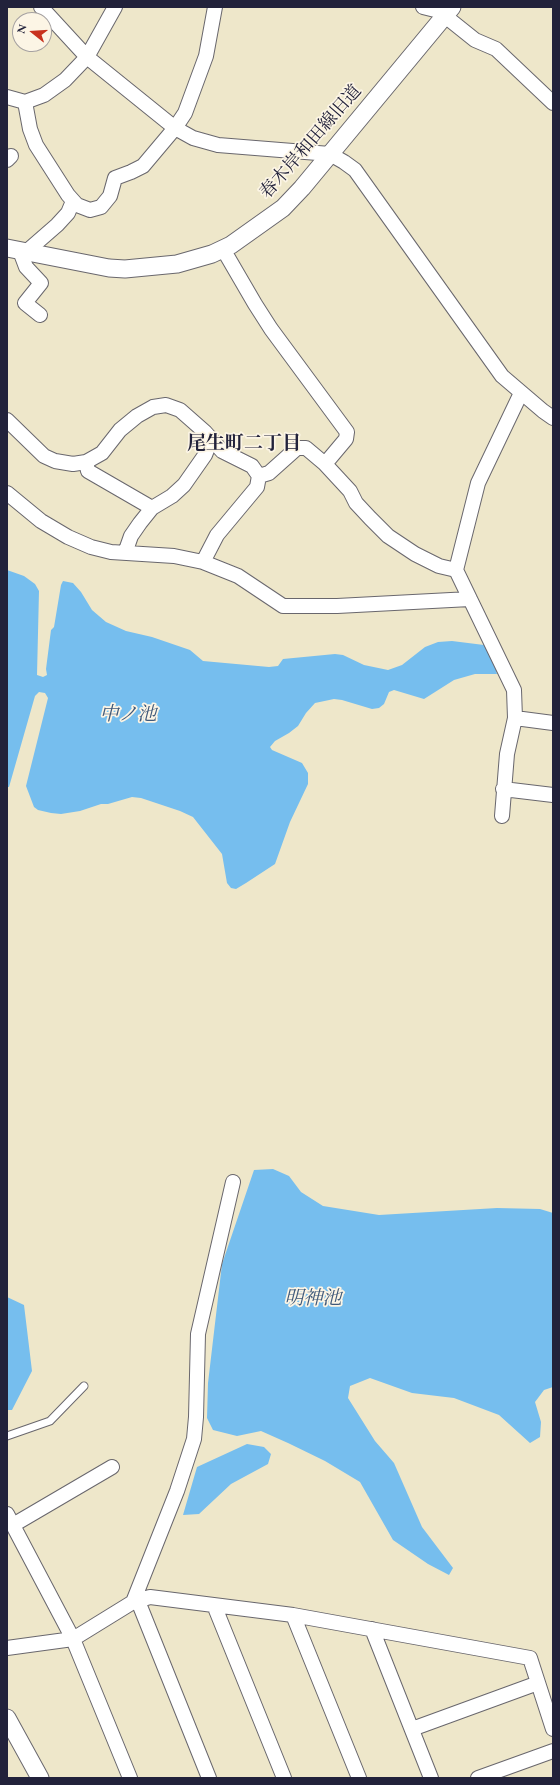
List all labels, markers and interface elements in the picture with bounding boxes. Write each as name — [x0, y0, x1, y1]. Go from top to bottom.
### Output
north arrow — [12, 12, 52, 52]
text: N — [13, 22, 29, 35]
street label: 春木岸和田線旧道 — [256, 81, 366, 203]
district label: 尾生町二丁目 — [187, 433, 301, 455]
water label: 中ノ池 — [100, 704, 156, 726]
water label: 明神池 — [285, 1288, 341, 1310]

